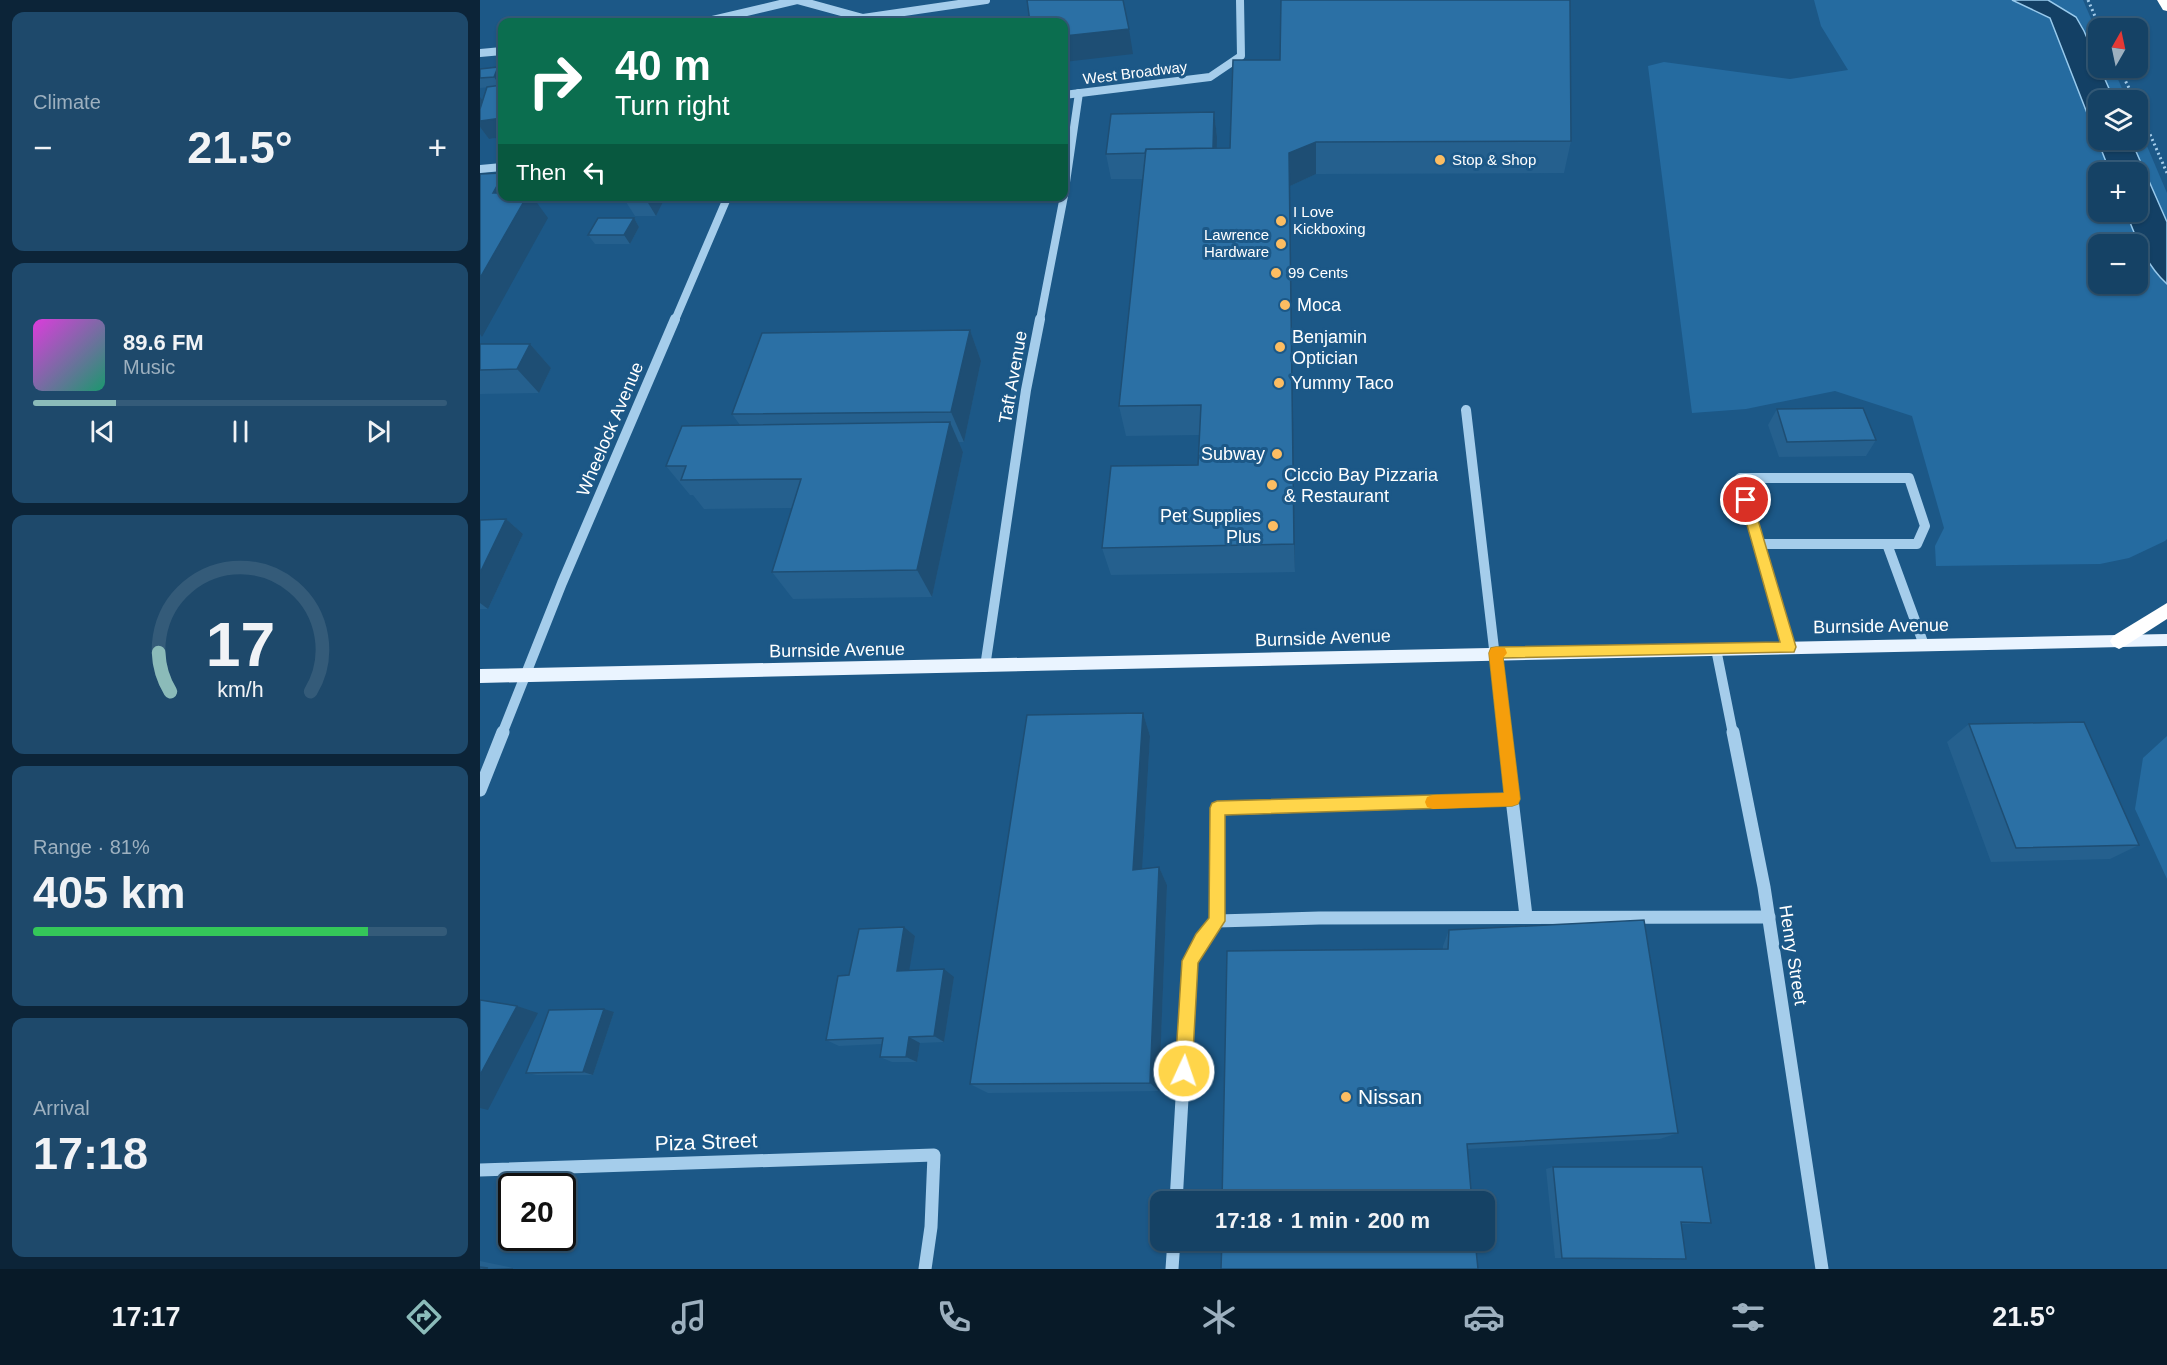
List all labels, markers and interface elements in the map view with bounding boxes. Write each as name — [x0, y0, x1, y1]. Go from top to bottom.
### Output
north arrow — [2088, 18, 2148, 78]
map controls — [2088, 18, 2148, 294]
icon: right — [516, 42, 594, 120]
text: 40 m — [615, 42, 711, 89]
street label: West Broadway — [1082, 58, 1188, 87]
button: layers — [2088, 90, 2148, 150]
text: Climate — [33, 91, 101, 113]
text: Turn right — [615, 91, 730, 121]
text: 21.5° — [187, 122, 293, 173]
text: − — [33, 129, 52, 166]
text: + — [428, 129, 447, 166]
place label: Stop & Shop — [1452, 151, 1536, 168]
marker: Stop & Shop — [1433, 153, 1447, 167]
icon: left — [578, 156, 611, 189]
text: Then — [516, 160, 566, 185]
button: + — [2088, 162, 2148, 222]
place label: I Love Kickboxing — [1293, 203, 1366, 237]
marker: I Love Kickboxing — [1274, 214, 1288, 228]
place label: Lawrence Hardware — [1204, 226, 1269, 260]
button: − — [2088, 234, 2148, 294]
marker: Lawrence Hardware — [1274, 237, 1288, 251]
place label: 99 Cents — [1288, 264, 1348, 281]
marker: 99 Cents — [1269, 266, 1283, 280]
place label: Moca — [1297, 295, 1342, 315]
marker: Moca — [1278, 298, 1292, 312]
place label: Benjamin Optician — [1292, 327, 1367, 368]
street label: Taft Avenue — [995, 329, 1031, 425]
text: 89.6 FM — [123, 330, 204, 355]
marker: Benjamin Optician — [1273, 340, 1287, 354]
text: Music — [123, 356, 175, 378]
street label: Wheelock Avenue — [573, 359, 647, 499]
place label: Yummy Taco — [1291, 373, 1394, 393]
marker: Yummy Taco — [1272, 376, 1286, 390]
icon: previous — [86, 415, 119, 448]
icon: pause — [224, 415, 257, 448]
icon: next — [362, 415, 395, 448]
place label: Subway — [1201, 444, 1265, 464]
marker: Subway — [1270, 447, 1284, 461]
place label: Ciccio Bay Pizzaria & Restaurant — [1284, 465, 1439, 506]
pin — [1720, 474, 1771, 525]
marker: Ciccio Bay Pizzaria & Restaurant — [1265, 478, 1279, 492]
icon: arrive — [1729, 483, 1762, 516]
place label: Pet Supplies Plus — [1160, 506, 1261, 547]
marker: Pet Supplies Plus — [1266, 519, 1280, 533]
text: 17 — [205, 610, 275, 679]
street label: Burnside Avenue — [1813, 615, 1949, 637]
street label: Burnside Avenue — [1255, 626, 1391, 650]
street label: Burnside Avenue — [769, 639, 905, 661]
text: km/h — [217, 678, 263, 702]
text: Range · 81% — [33, 836, 150, 858]
text: 405 km — [33, 867, 186, 918]
street label: Henry Street — [1775, 904, 1811, 1006]
position arrow — [1152, 1039, 1216, 1103]
place label: Nissan — [1358, 1085, 1422, 1108]
marker: Nissan — [1339, 1090, 1353, 1104]
text: Arrival — [33, 1097, 90, 1119]
text: 17:18 — [33, 1128, 148, 1179]
street label: Piza Street — [654, 1128, 758, 1155]
speed limit sign: 20 — [498, 1173, 576, 1251]
text: 17:18 · 1 min · 200 m — [1215, 1208, 1430, 1233]
icon: directions — [403, 1296, 445, 1338]
icon: music — [668, 1296, 710, 1338]
icon: phone — [933, 1296, 975, 1338]
icon: climate — [1198, 1296, 1240, 1338]
icon: car — [1463, 1296, 1505, 1338]
icon: filters — [1727, 1296, 1769, 1338]
text: 17:17 — [111, 1302, 180, 1332]
text: 21.5° — [1992, 1302, 2056, 1332]

